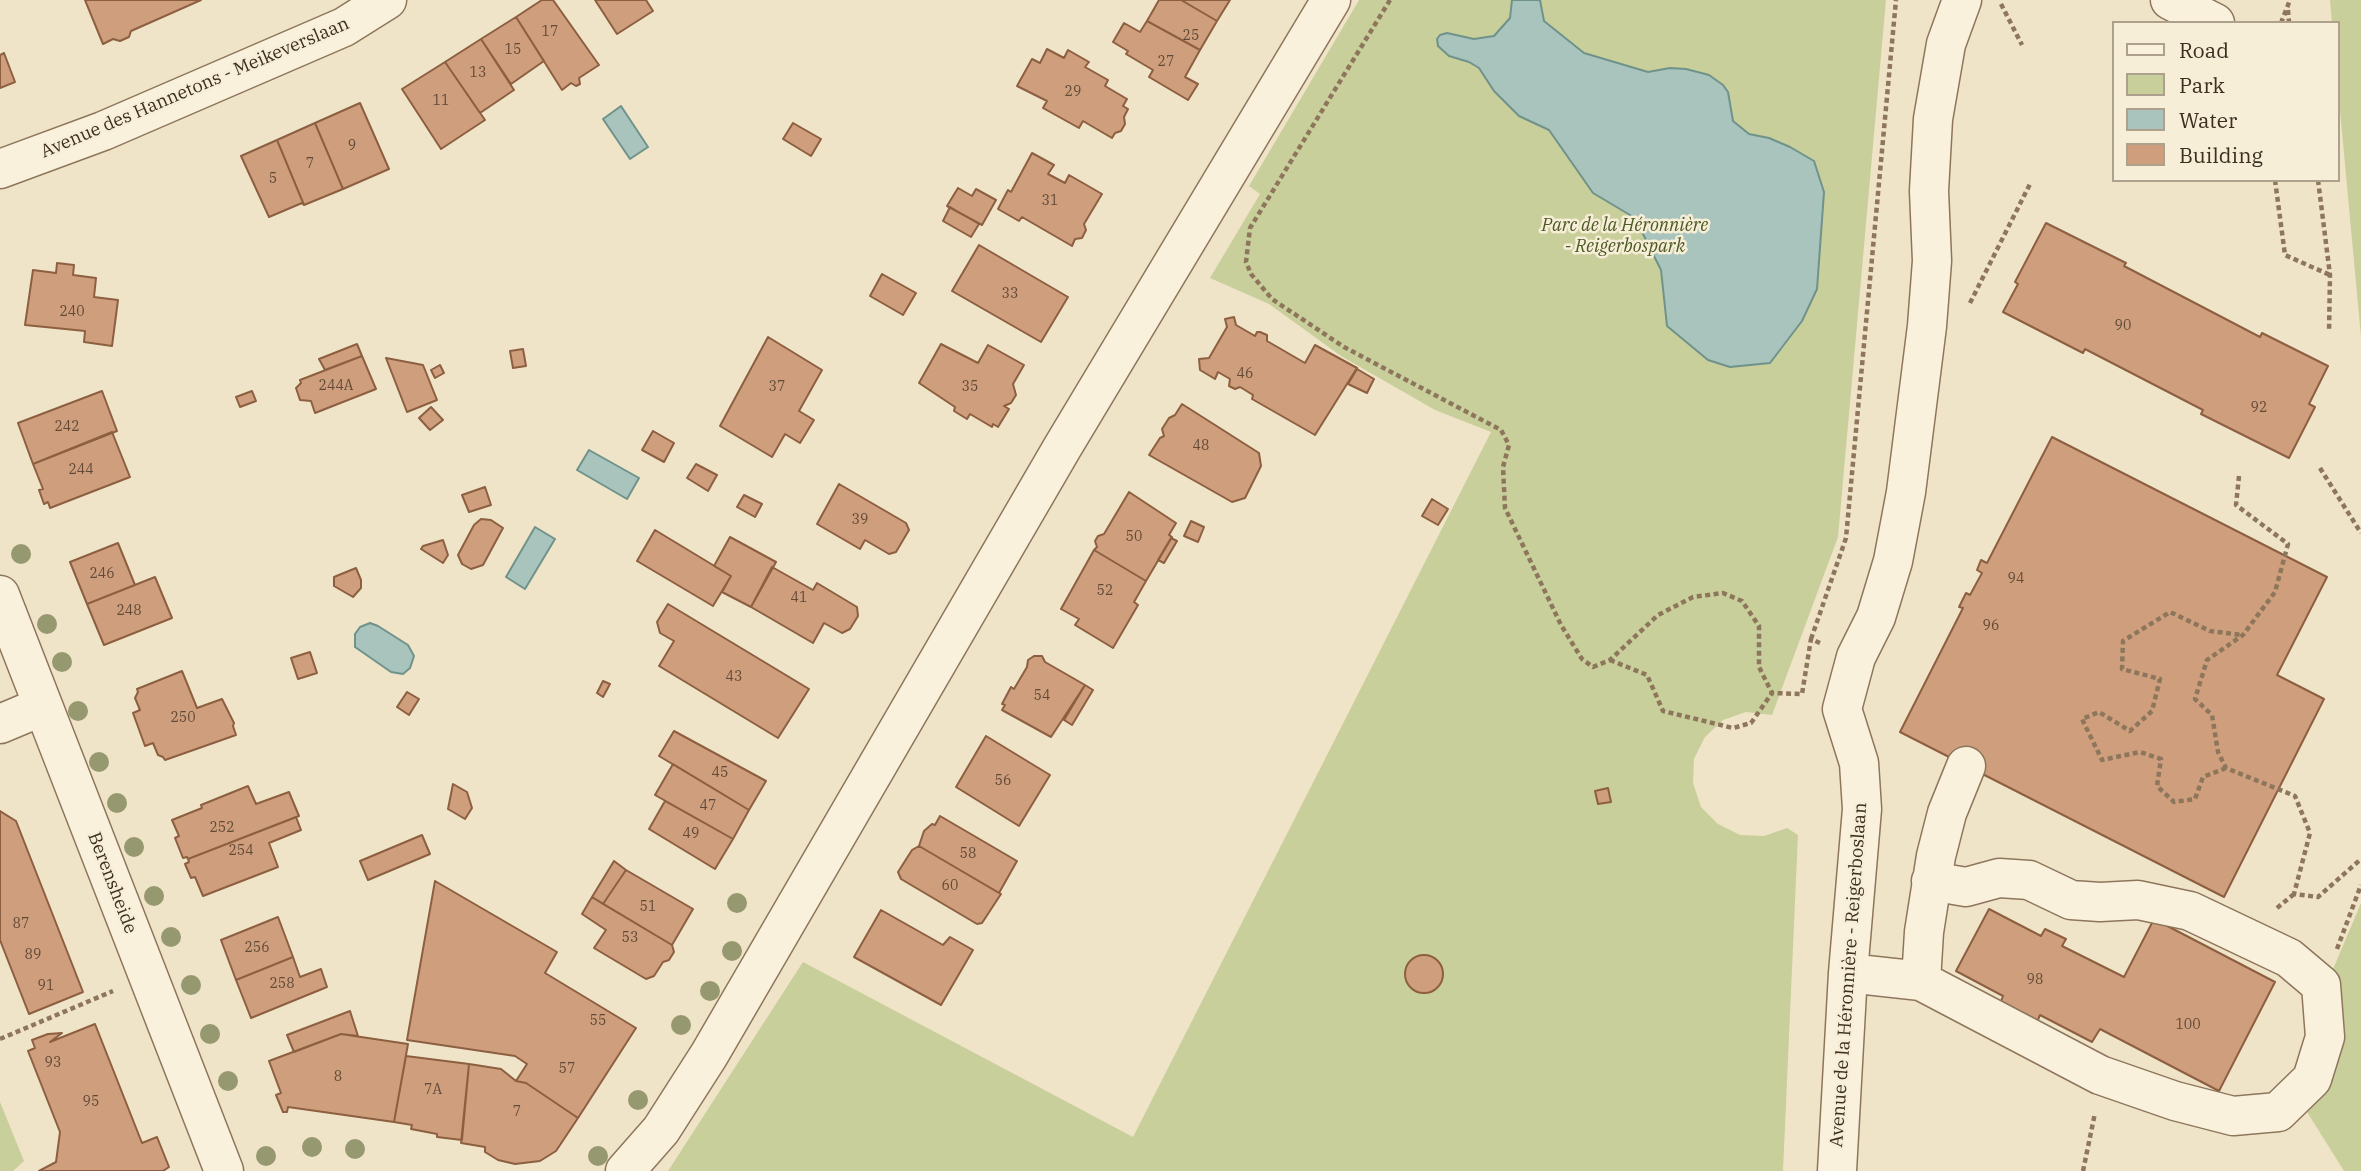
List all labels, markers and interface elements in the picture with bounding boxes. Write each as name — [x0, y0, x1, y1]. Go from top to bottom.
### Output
street label: Avenue des Hannetons - Meikeverslaan — [37, 13, 353, 163]
legend — [2112, 21, 2340, 182]
house number: 17 — [542, 24, 558, 40]
house number: 25 — [1183, 28, 1199, 44]
text: Road — [2179, 36, 2229, 64]
house number: 15 — [505, 42, 521, 58]
house number: 27 — [1158, 54, 1174, 70]
house number: 13 — [470, 65, 486, 81]
text: Park — [2179, 71, 2225, 99]
house number: 29 — [1065, 84, 1081, 100]
house number: 11 — [433, 93, 449, 109]
text: Water — [2179, 106, 2237, 134]
house number: 9 — [348, 138, 356, 154]
text: Building — [2179, 141, 2263, 169]
house number: 7 — [306, 156, 314, 172]
house number: 5 — [269, 171, 277, 187]
house number: 31 — [1042, 193, 1058, 209]
park label: Parc de la Héronnière - Reigerbospark — [1542, 215, 1708, 258]
house number: 33 — [1002, 286, 1018, 302]
house number: 240 — [59, 304, 85, 320]
house number: 90 — [2115, 318, 2131, 334]
house number: 46 — [1237, 366, 1253, 382]
house number: 244A — [319, 378, 353, 394]
house number: 37 — [769, 379, 785, 395]
house number: 35 — [962, 379, 978, 395]
house number: 92 — [2251, 400, 2267, 416]
house number: 242 — [54, 419, 80, 435]
house number: 48 — [1193, 438, 1209, 454]
house number: 244 — [68, 462, 94, 478]
house number: 39 — [852, 512, 868, 528]
house number: 50 — [1126, 529, 1142, 545]
house number: 246 — [89, 566, 115, 582]
house number: 94 — [2008, 571, 2024, 587]
house number: 52 — [1097, 583, 1113, 599]
house number: 41 — [791, 590, 807, 606]
house number: 248 — [116, 603, 142, 619]
house number: 96 — [1983, 618, 1999, 634]
house number: 43 — [726, 669, 742, 685]
house number: 54 — [1034, 688, 1050, 704]
house number: 250 — [170, 710, 196, 726]
house number: 45 — [712, 765, 728, 781]
house number: 56 — [995, 773, 1011, 789]
house number: 47 — [700, 798, 716, 814]
street label: Avenue de la Héronnière - Reigerboslaan — [1826, 802, 1872, 1148]
house number: 252 — [209, 820, 235, 836]
house number: 49 — [683, 826, 699, 842]
street label: Berensheide — [83, 829, 141, 937]
house number: 254 — [228, 843, 254, 859]
house number: 58 — [960, 846, 976, 862]
house number: 60 — [942, 878, 958, 894]
house number: 51 — [640, 899, 656, 915]
house number: 87 — [13, 916, 29, 932]
house number: 53 — [622, 930, 638, 946]
house number: 256 — [244, 940, 270, 956]
house number: 89 — [25, 947, 41, 963]
house number: 98 — [2027, 972, 2043, 988]
house number: 258 — [269, 976, 295, 992]
house number: 91 — [38, 978, 54, 994]
house number: 55 — [590, 1013, 606, 1029]
house number: 100 — [2175, 1017, 2201, 1033]
house number: 93 — [45, 1055, 61, 1071]
house number: 57 — [559, 1061, 575, 1077]
house number: 8 — [334, 1069, 342, 1085]
house number: 7A — [424, 1082, 442, 1098]
house number: 95 — [83, 1094, 99, 1110]
house number: 7 — [513, 1104, 521, 1120]

